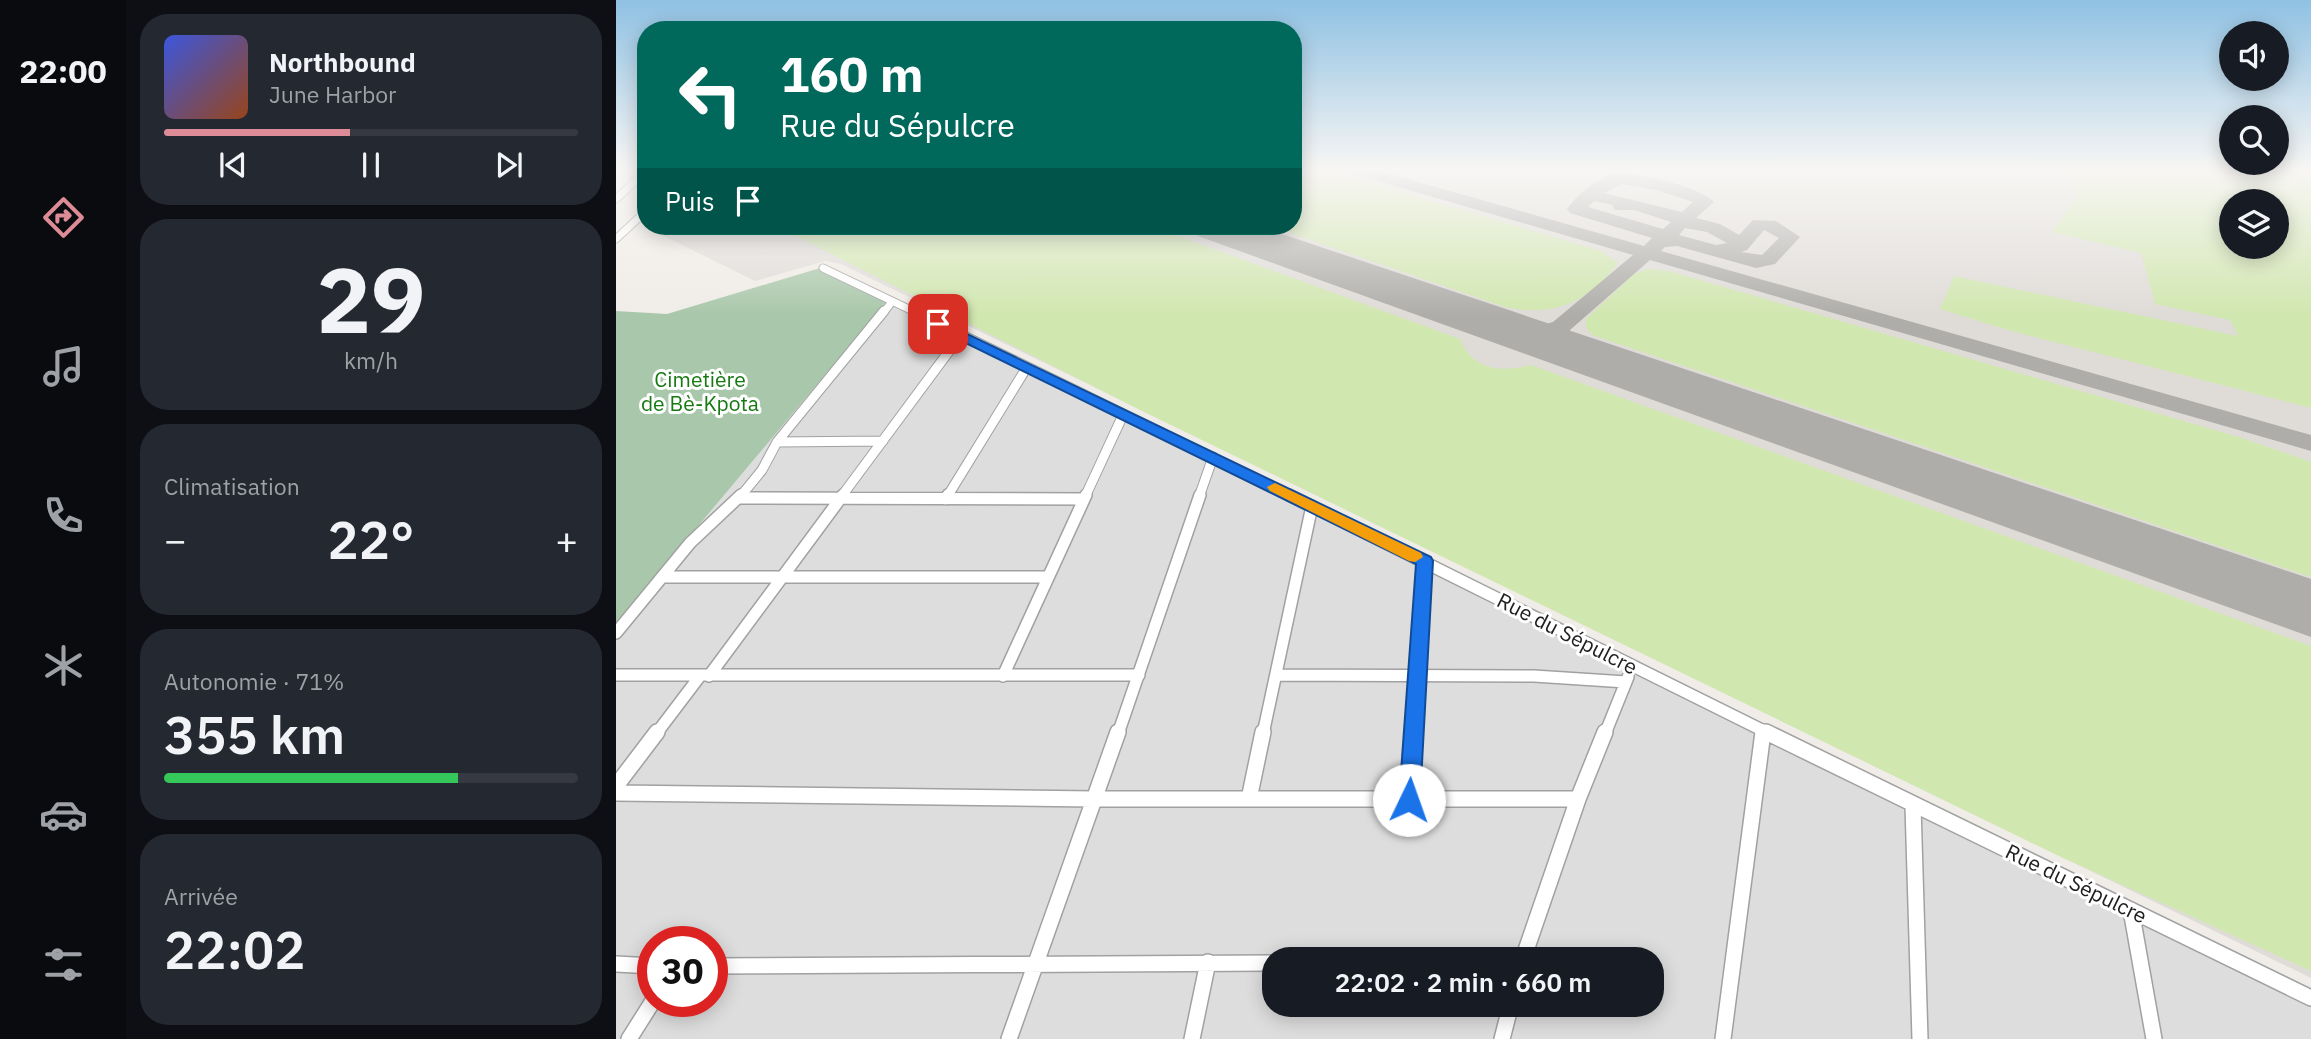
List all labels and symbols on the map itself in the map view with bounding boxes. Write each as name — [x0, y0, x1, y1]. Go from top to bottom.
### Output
pin — [908, 294, 968, 354]
park label: Cimetière de Bè-Kpota — [641, 365, 759, 417]
street label: Rue du Sépulcre — [1492, 586, 1642, 681]
position arrow — [1372, 763, 1446, 837]
street label: Rue du Sépulcre — [2001, 837, 2152, 929]
speed limit sign: 30 — [637, 926, 728, 1017]

